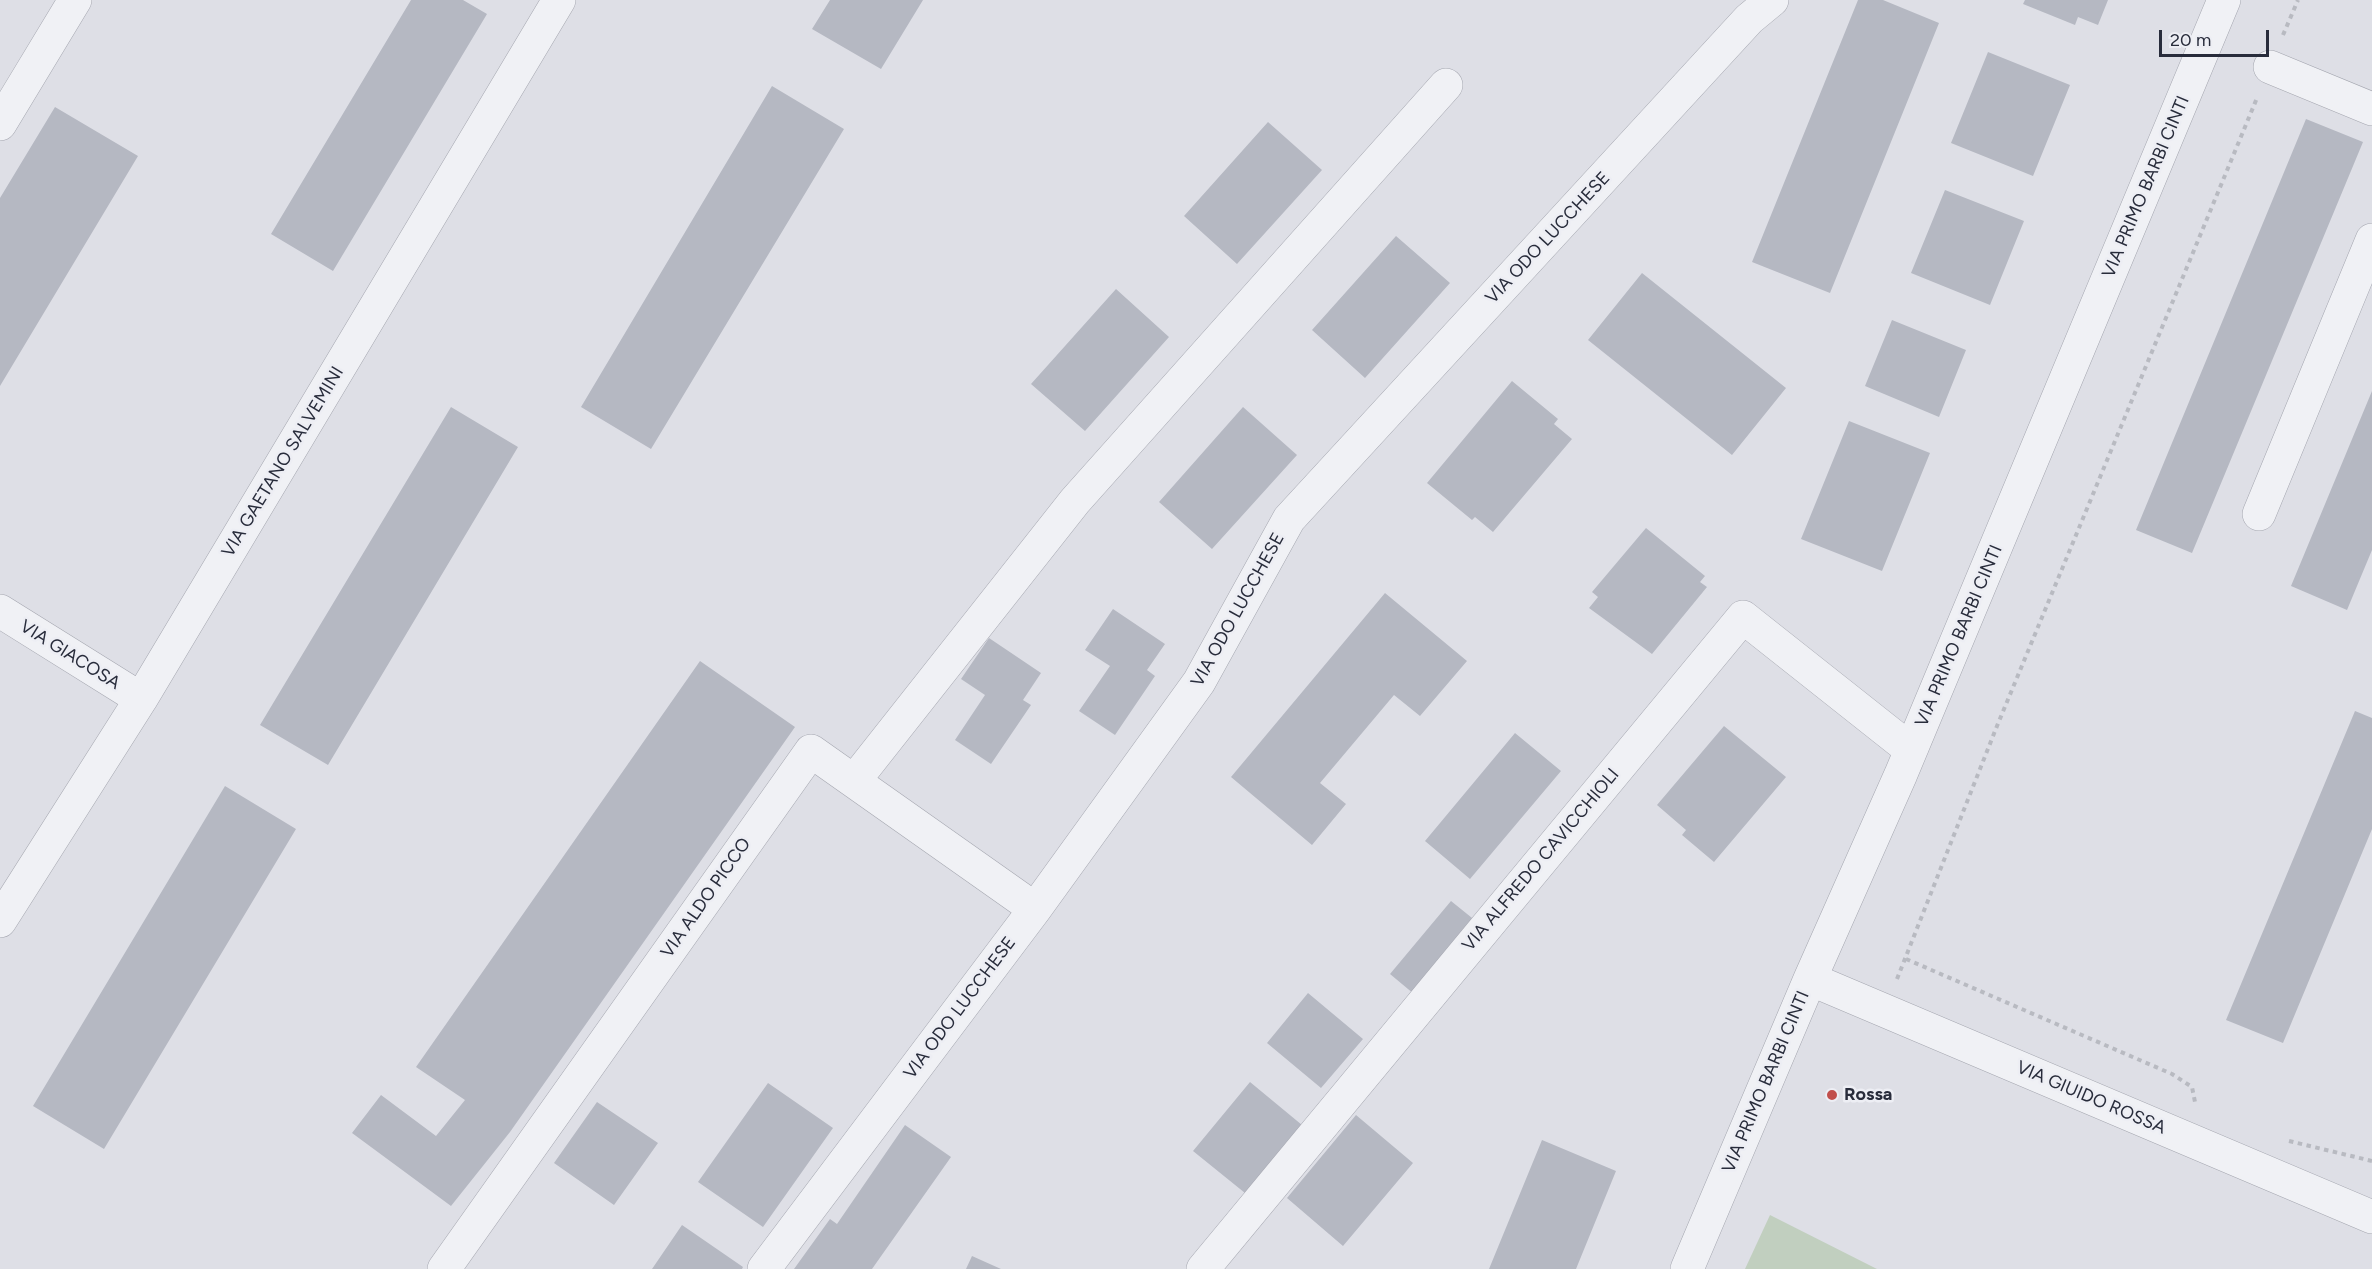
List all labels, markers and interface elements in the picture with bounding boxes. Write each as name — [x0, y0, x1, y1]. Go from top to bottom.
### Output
scale bar — [2162, 18, 2272, 56]
text: 20 m — [2170, 29, 2211, 51]
street label: VIA PRIMO BARBI CINTI — [2098, 93, 2194, 281]
street label: VIA ODO LUCCHESE — [1481, 167, 1615, 309]
street label: VIA GAETANO SALVEMINI — [218, 363, 348, 561]
street label: VIA ODO LUCCHESE — [1187, 529, 1289, 691]
street label: VIA PRIMO BARBI CINTI — [1911, 542, 2007, 730]
street label: VIA GIACOSA — [16, 616, 124, 694]
street label: VIA ALFREDO CAVICCHIOLI — [1458, 764, 1624, 956]
street label: VIA ALDO PICCO — [657, 834, 755, 962]
street label: VIA ODO LUCCHESE — [899, 933, 1021, 1083]
street label: VIA PRIMO BARBI CINTI — [1718, 988, 1814, 1176]
street label: VIA GIUIDO ROSSA — [2013, 1057, 2169, 1139]
place label: Rossa — [1844, 1084, 1892, 1106]
marker: Rossa — [1825, 1088, 1839, 1102]

